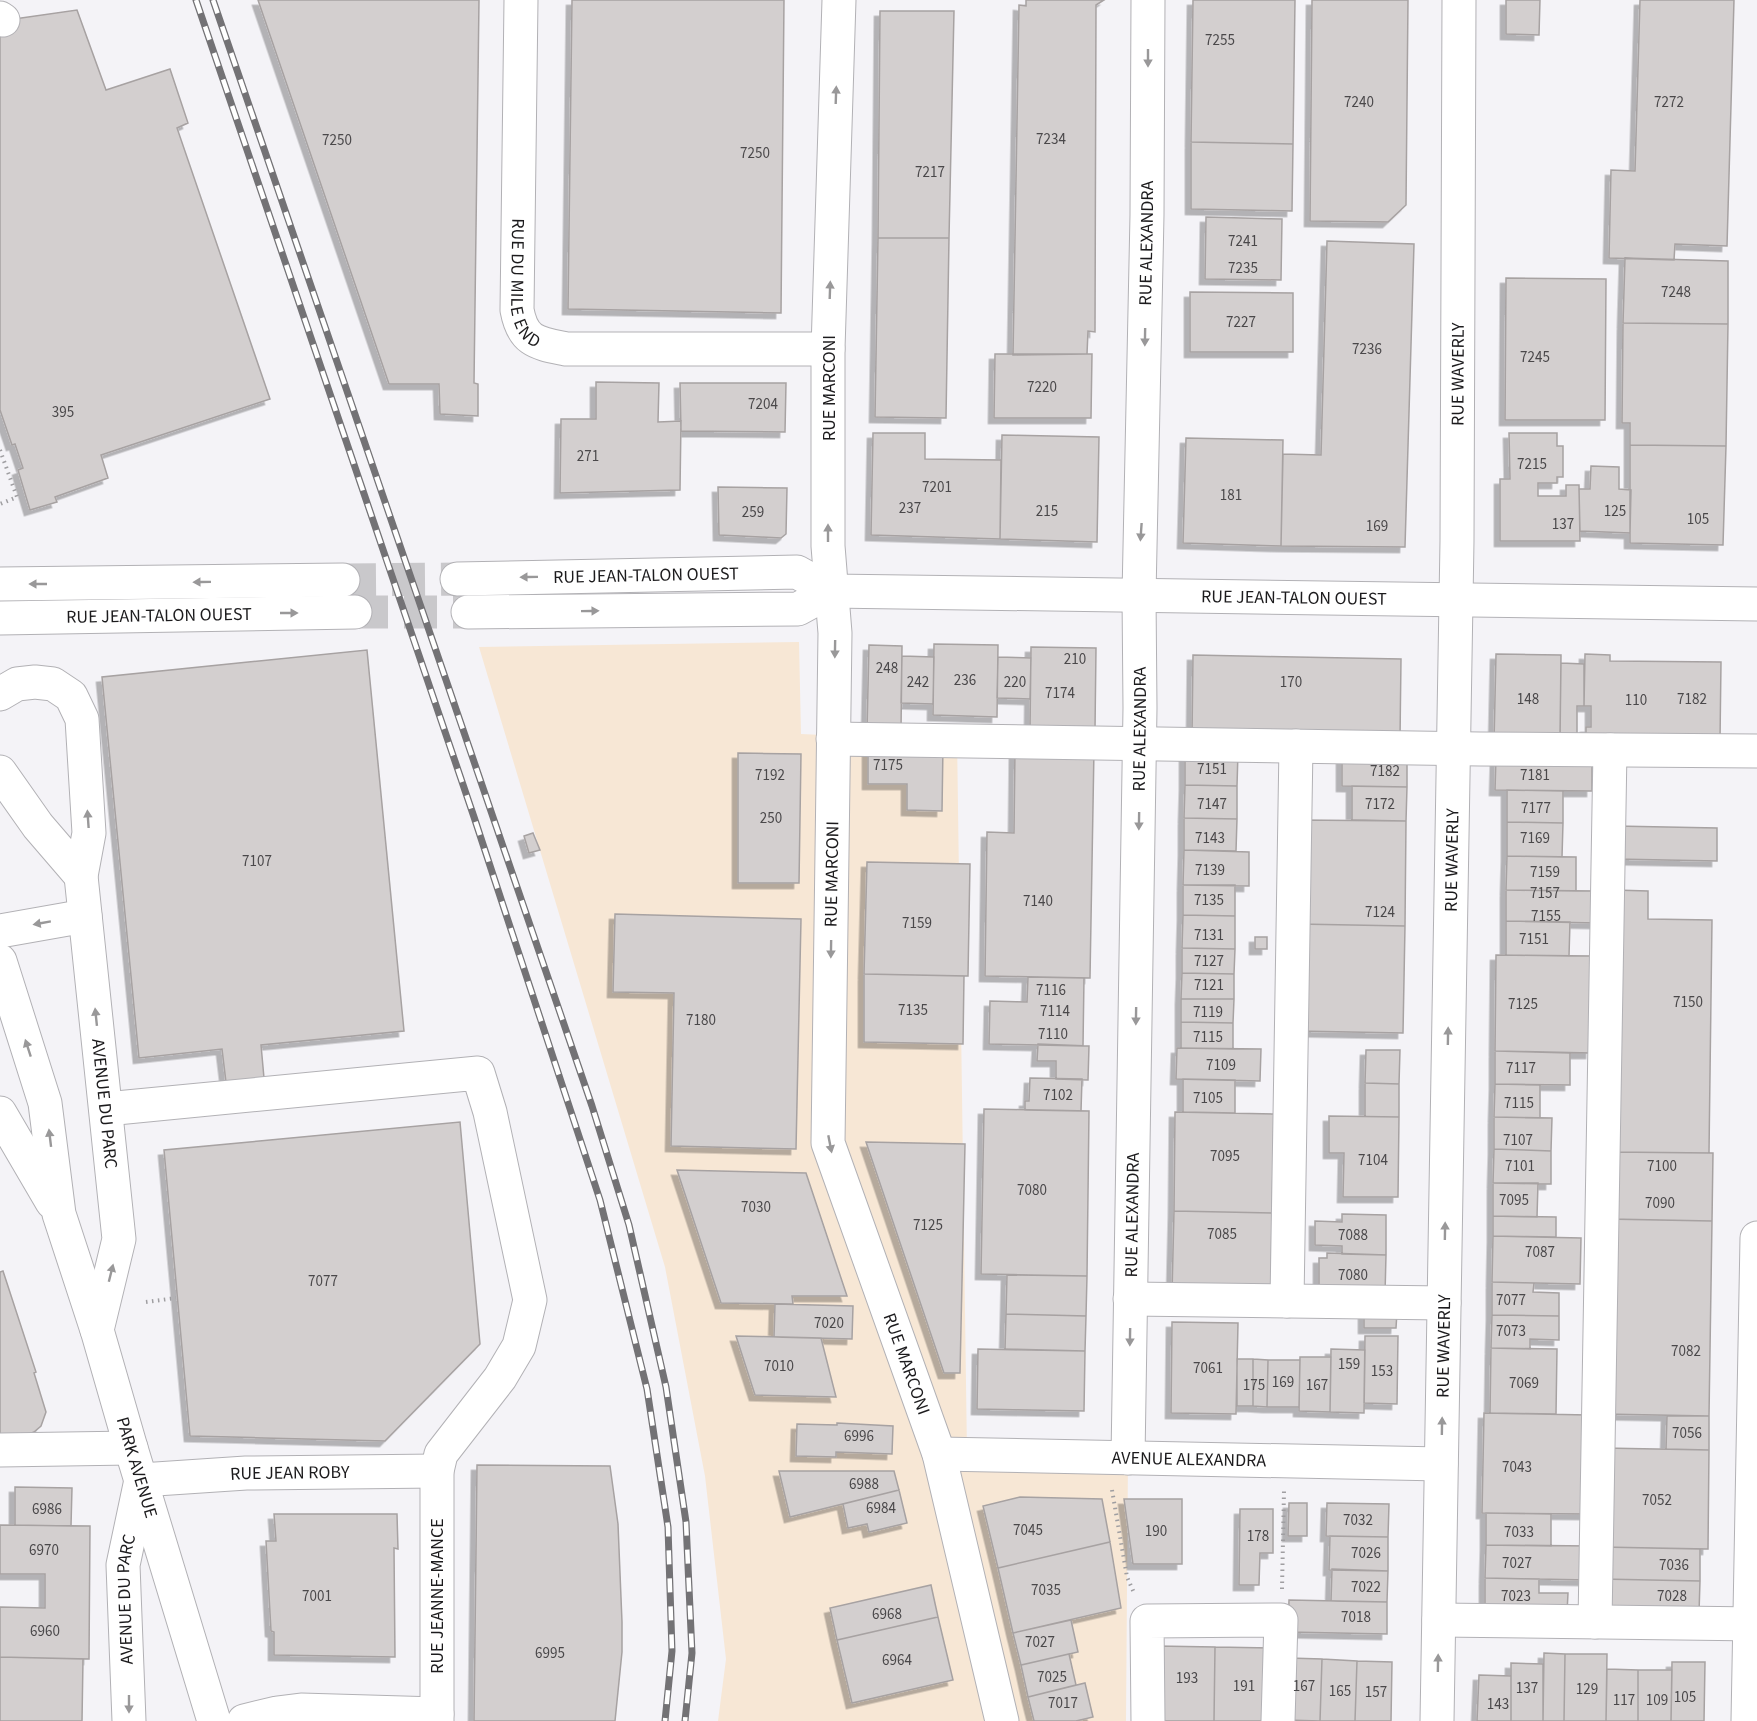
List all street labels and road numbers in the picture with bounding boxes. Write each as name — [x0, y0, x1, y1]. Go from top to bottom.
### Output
street label: RUE ALEXANDRA — [1133, 181, 1160, 306]
street label: RUE DU MILE END — [504, 218, 545, 354]
street label: RUE WAVERLY — [1445, 322, 1470, 426]
street label: RUE MARCONI — [817, 335, 842, 441]
street label: RUE JEAN-TALON OUEST — [553, 561, 739, 590]
street label: RUE JEAN-TALON OUEST — [1201, 584, 1387, 611]
street label: RUE JEAN-TALON OUEST — [66, 601, 252, 629]
street label: RUE ALEXANDRA — [1126, 666, 1153, 792]
street label: RUE WAVERLY — [1438, 808, 1465, 912]
street label: RUE MARCONI — [819, 821, 845, 927]
street label: AVENUE DU PARC — [86, 1037, 124, 1170]
street label: RUE ALEXANDRA — [1118, 1152, 1145, 1278]
street label: RUE WAVERLY — [1430, 1294, 1457, 1398]
street label: RUE MARCONI — [877, 1310, 936, 1418]
street label: PARK AVENUE — [110, 1414, 164, 1521]
street label: AVENUE ALEXANDRA — [1111, 1445, 1267, 1473]
street label: RUE JEAN ROBY — [229, 1459, 350, 1487]
street label: RUE JEANNE-MANCE — [425, 1518, 450, 1674]
street label: AVENUE DU PARC — [110, 1532, 142, 1665]

